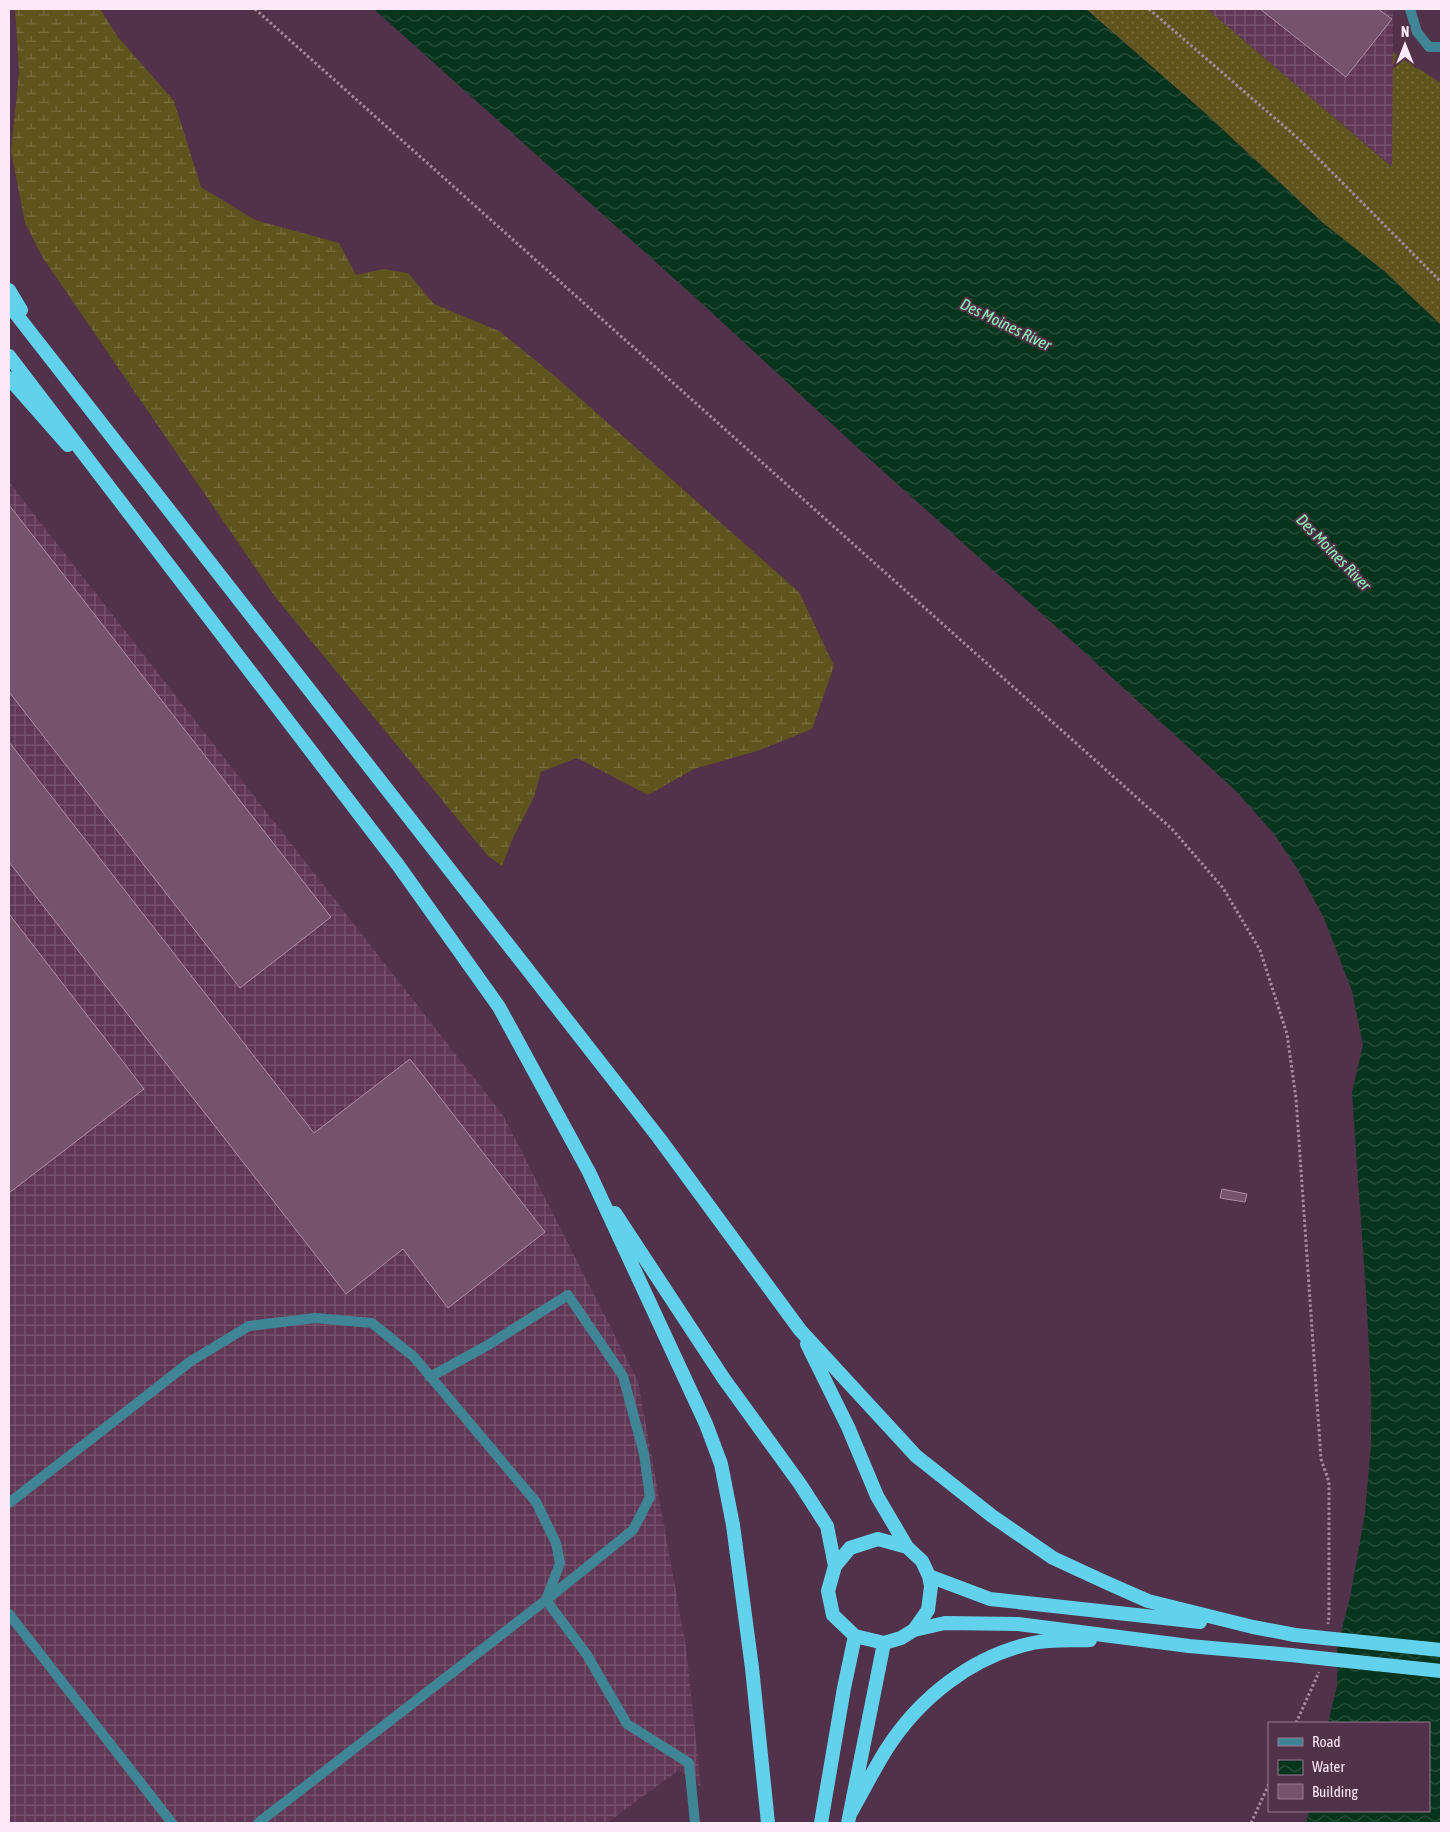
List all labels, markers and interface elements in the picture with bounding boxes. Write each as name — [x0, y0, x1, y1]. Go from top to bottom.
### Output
north arrow — [1380, 20, 1430, 70]
text: N — [1401, 24, 1409, 40]
water label: Des Moines River — [958, 294, 1056, 354]
water label: Des Moines River — [1293, 510, 1376, 595]
legend — [1268, 1722, 1430, 1812]
text: Road — [1312, 1733, 1341, 1750]
text: Water — [1312, 1758, 1345, 1775]
text: Building — [1312, 1783, 1358, 1800]

